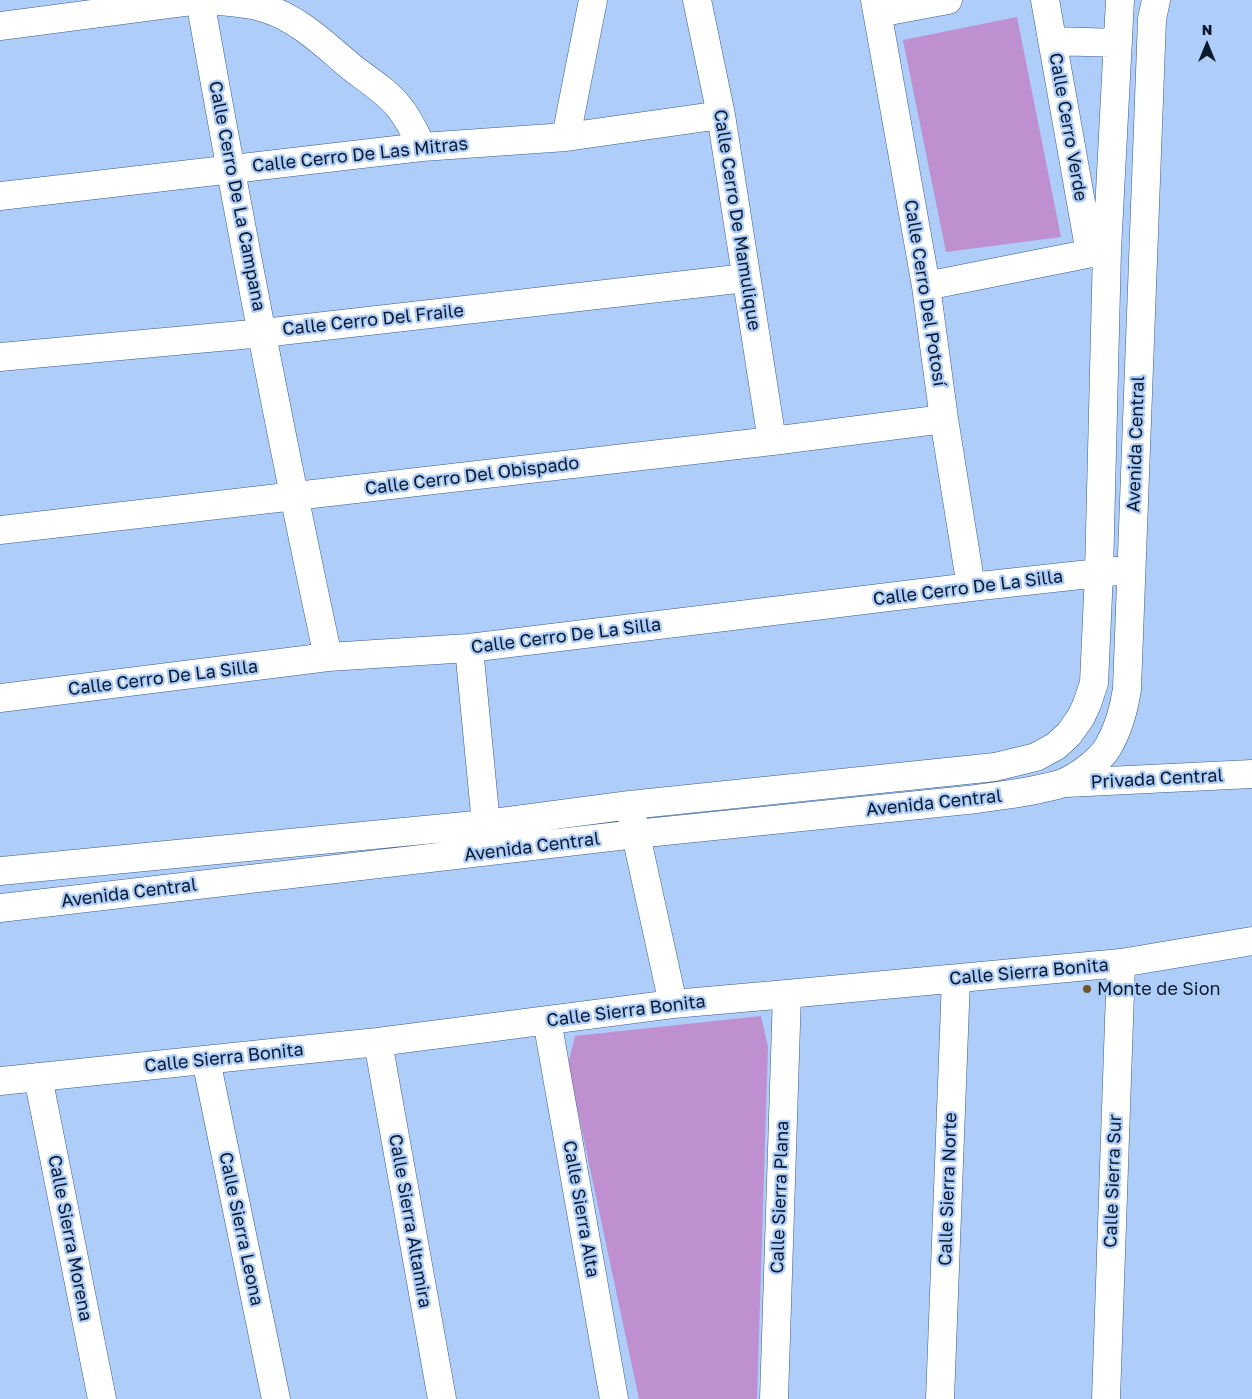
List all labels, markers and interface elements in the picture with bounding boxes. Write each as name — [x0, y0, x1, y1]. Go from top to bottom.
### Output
north arrow — [1182, 20, 1232, 70]
text: N — [1202, 21, 1212, 38]
street label: Calle Cerro Verde — [1044, 51, 1092, 203]
street label: Calle Cerro De La Campana — [204, 79, 270, 313]
street label: Calle Cerro De Mamulique — [709, 108, 765, 332]
street label: Calle Cerro De Las Mitras — [251, 133, 469, 177]
street label: Calle Cerro Del Potosí — [900, 198, 950, 388]
street label: Calle Cerro Del Fraile — [281, 300, 465, 340]
street label: Avenida Central — [1123, 376, 1149, 512]
street label: Calle Cerro Del Obispado — [364, 452, 580, 500]
street label: Calle Cerro De La Silla — [872, 566, 1064, 610]
street label: Calle Cerro De La Silla — [470, 614, 662, 658]
street label: Calle Cerro De La Silla — [67, 656, 259, 700]
street label: Privada Central — [1090, 765, 1224, 793]
street label: Avenida Central — [865, 785, 1003, 821]
street label: Avenida Central — [463, 828, 601, 866]
street label: Avenida Central — [60, 874, 198, 912]
street label: Calle Sierra Bonita — [948, 954, 1110, 990]
place label: Monte de Sion — [1097, 978, 1221, 1000]
marker: Monte de Sion — [1081, 983, 1093, 995]
street label: Calle Sierra Bonita — [545, 991, 707, 1031]
street label: Calle Sierra Bonita — [143, 1039, 305, 1077]
street label: Calle Sierra Norte — [935, 1112, 961, 1266]
street label: Calle Sierra Sur — [1100, 1114, 1126, 1248]
street label: Calle Sierra Plana — [767, 1120, 793, 1274]
street label: Calle Sierra Altamira — [384, 1132, 436, 1310]
street label: Calle Sierra Alta — [558, 1139, 604, 1279]
street label: Calle Sierra Leona — [214, 1150, 268, 1308]
street label: Calle Sierra Morena — [43, 1153, 97, 1323]

